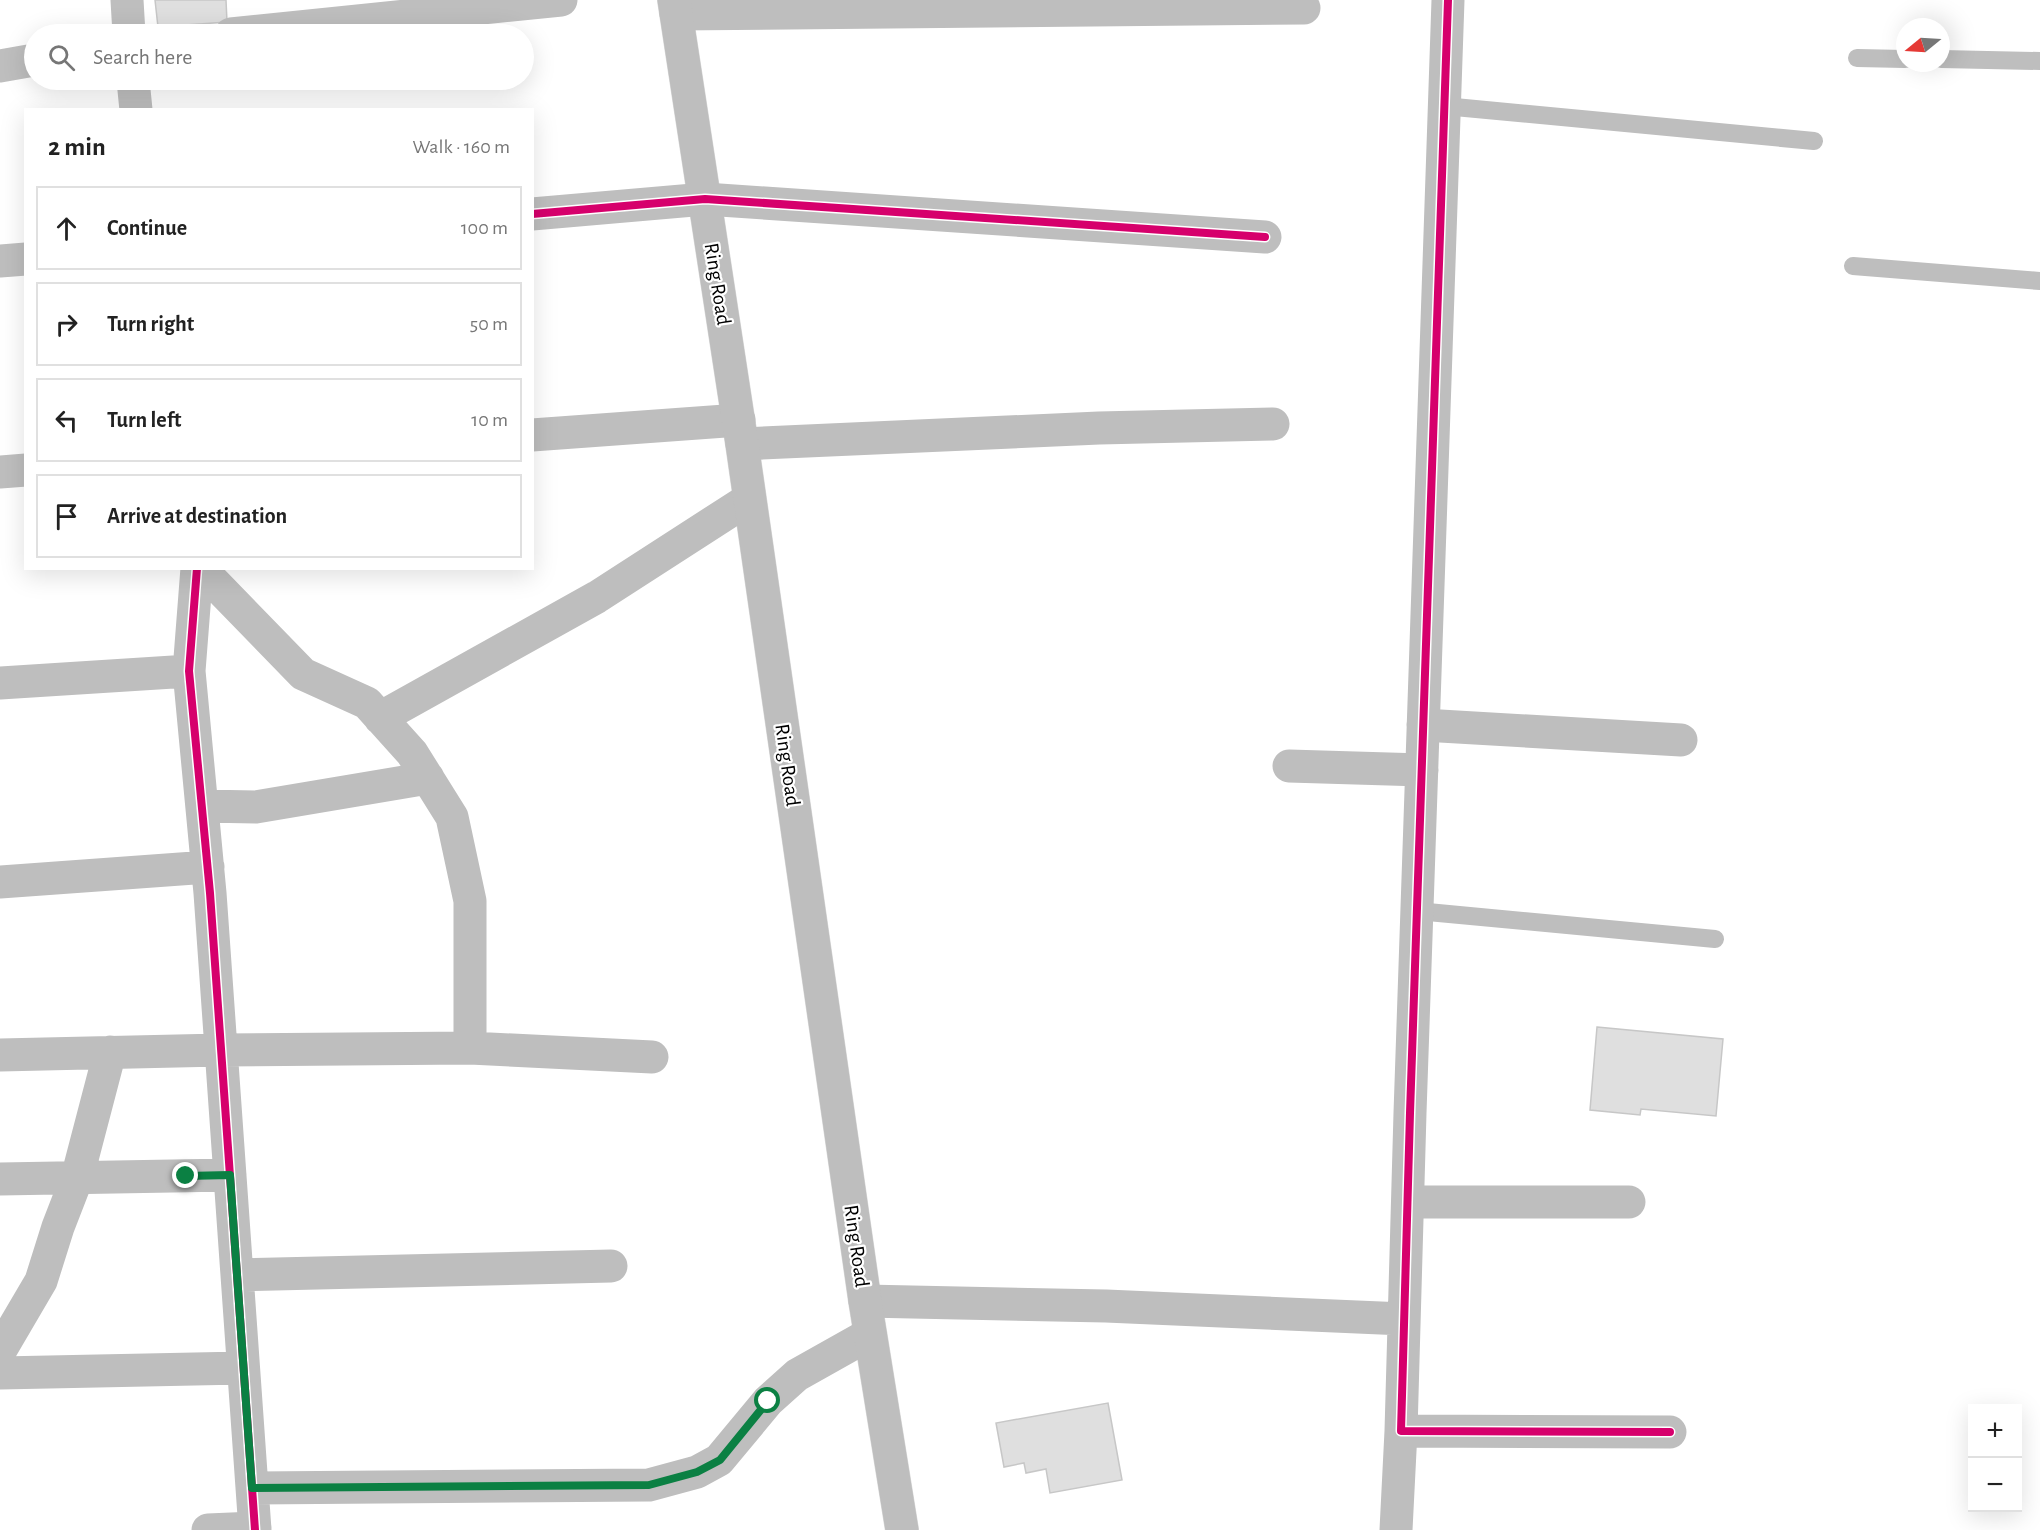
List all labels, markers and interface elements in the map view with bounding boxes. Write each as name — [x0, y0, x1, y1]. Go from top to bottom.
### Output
north arrow — [1896, 18, 1950, 72]
search box — [24, 24, 534, 90]
icon: search — [45, 41, 78, 74]
text: Search here — [93, 46, 192, 68]
text: 2 min — [48, 134, 106, 160]
text: Walk · 160 m — [413, 137, 510, 157]
icon: ahead — [50, 212, 83, 245]
text: Continue — [107, 217, 187, 239]
text: 100 m — [461, 218, 508, 238]
street label: Ring Road — [701, 241, 734, 327]
icon: right — [50, 308, 83, 341]
text: Turn right — [107, 313, 194, 335]
text: 50 m — [470, 314, 508, 334]
icon: left — [50, 404, 83, 437]
text: Turn left — [107, 409, 181, 431]
text: 10 m — [471, 410, 508, 430]
icon: arrive — [50, 500, 83, 533]
text: Arrive at destination — [107, 505, 287, 527]
street label: Ring Road — [771, 722, 804, 808]
route end — [172, 1162, 198, 1188]
street label: Ring Road — [840, 1203, 873, 1289]
route start — [754, 1387, 780, 1413]
map controls — [1968, 1404, 2022, 1512]
button: + — [1968, 1404, 2022, 1458]
button: − — [1968, 1458, 2022, 1512]

